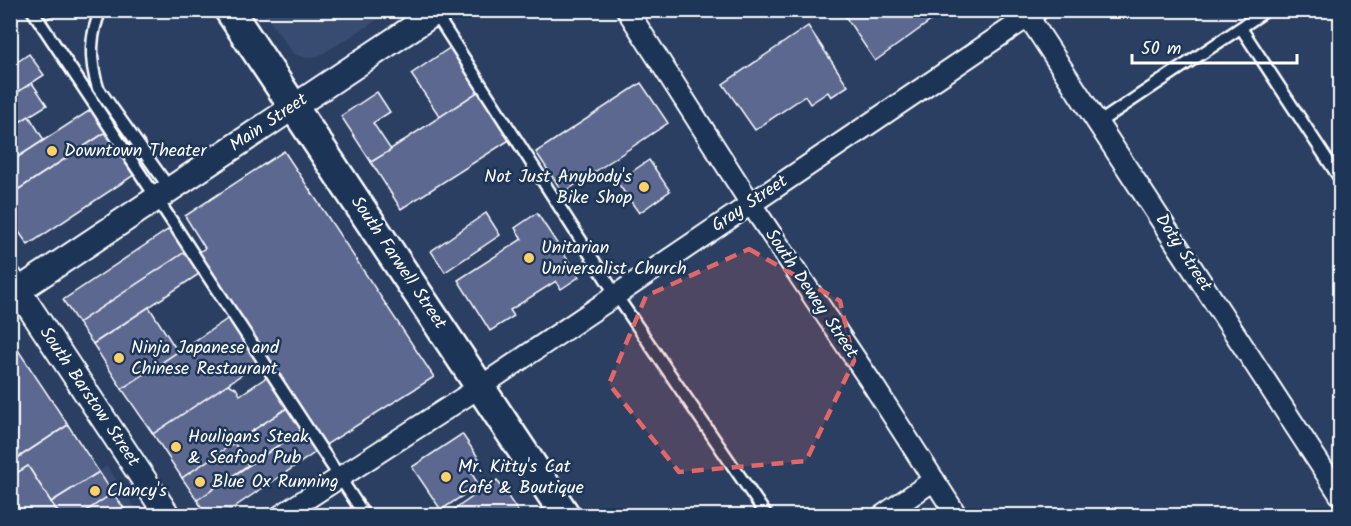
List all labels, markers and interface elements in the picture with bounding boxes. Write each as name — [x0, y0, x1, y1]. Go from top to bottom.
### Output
scale bar — [1132, 27, 1297, 65]
text: 50 m — [1141, 35, 1181, 64]
street label: Main Street — [224, 85, 315, 160]
place label: Downtown Theater — [64, 137, 207, 166]
marker: Downtown Theater — [45, 144, 59, 158]
place label: Not Just Anybody's Bike Shop — [484, 163, 632, 213]
street label: Gray Street — [706, 167, 795, 240]
marker: Not Just Anybody's Bike Shop — [637, 180, 651, 194]
street label: South Farwell Street — [342, 190, 454, 337]
street label: Doty Street — [1147, 208, 1220, 299]
street label: South Dewey Street — [757, 223, 866, 366]
place label: Unitarian Universalist Church — [541, 234, 687, 284]
marker: Unitarian Universalist Church — [522, 251, 536, 265]
street label: South Barstow Street — [31, 321, 147, 474]
place label: Ninja Japanese and Chinese Restaurant — [131, 334, 280, 384]
marker: Ninja Japanese and Chinese Restaurant — [112, 351, 126, 365]
place label: Houligans Steak & Seafood Pub — [188, 423, 309, 473]
marker: Houligans Steak & Seafood Pub — [169, 440, 183, 454]
place label: Mr. Kitty's Cat Café & Boutique — [458, 453, 584, 503]
place label: Blue Ox Running — [212, 468, 339, 497]
marker: Mr. Kitty's Cat Café & Boutique — [439, 470, 453, 484]
marker: Blue Ox Running — [193, 475, 207, 489]
place label: Clancy's — [107, 477, 167, 506]
marker: Clancy's — [88, 484, 102, 498]

